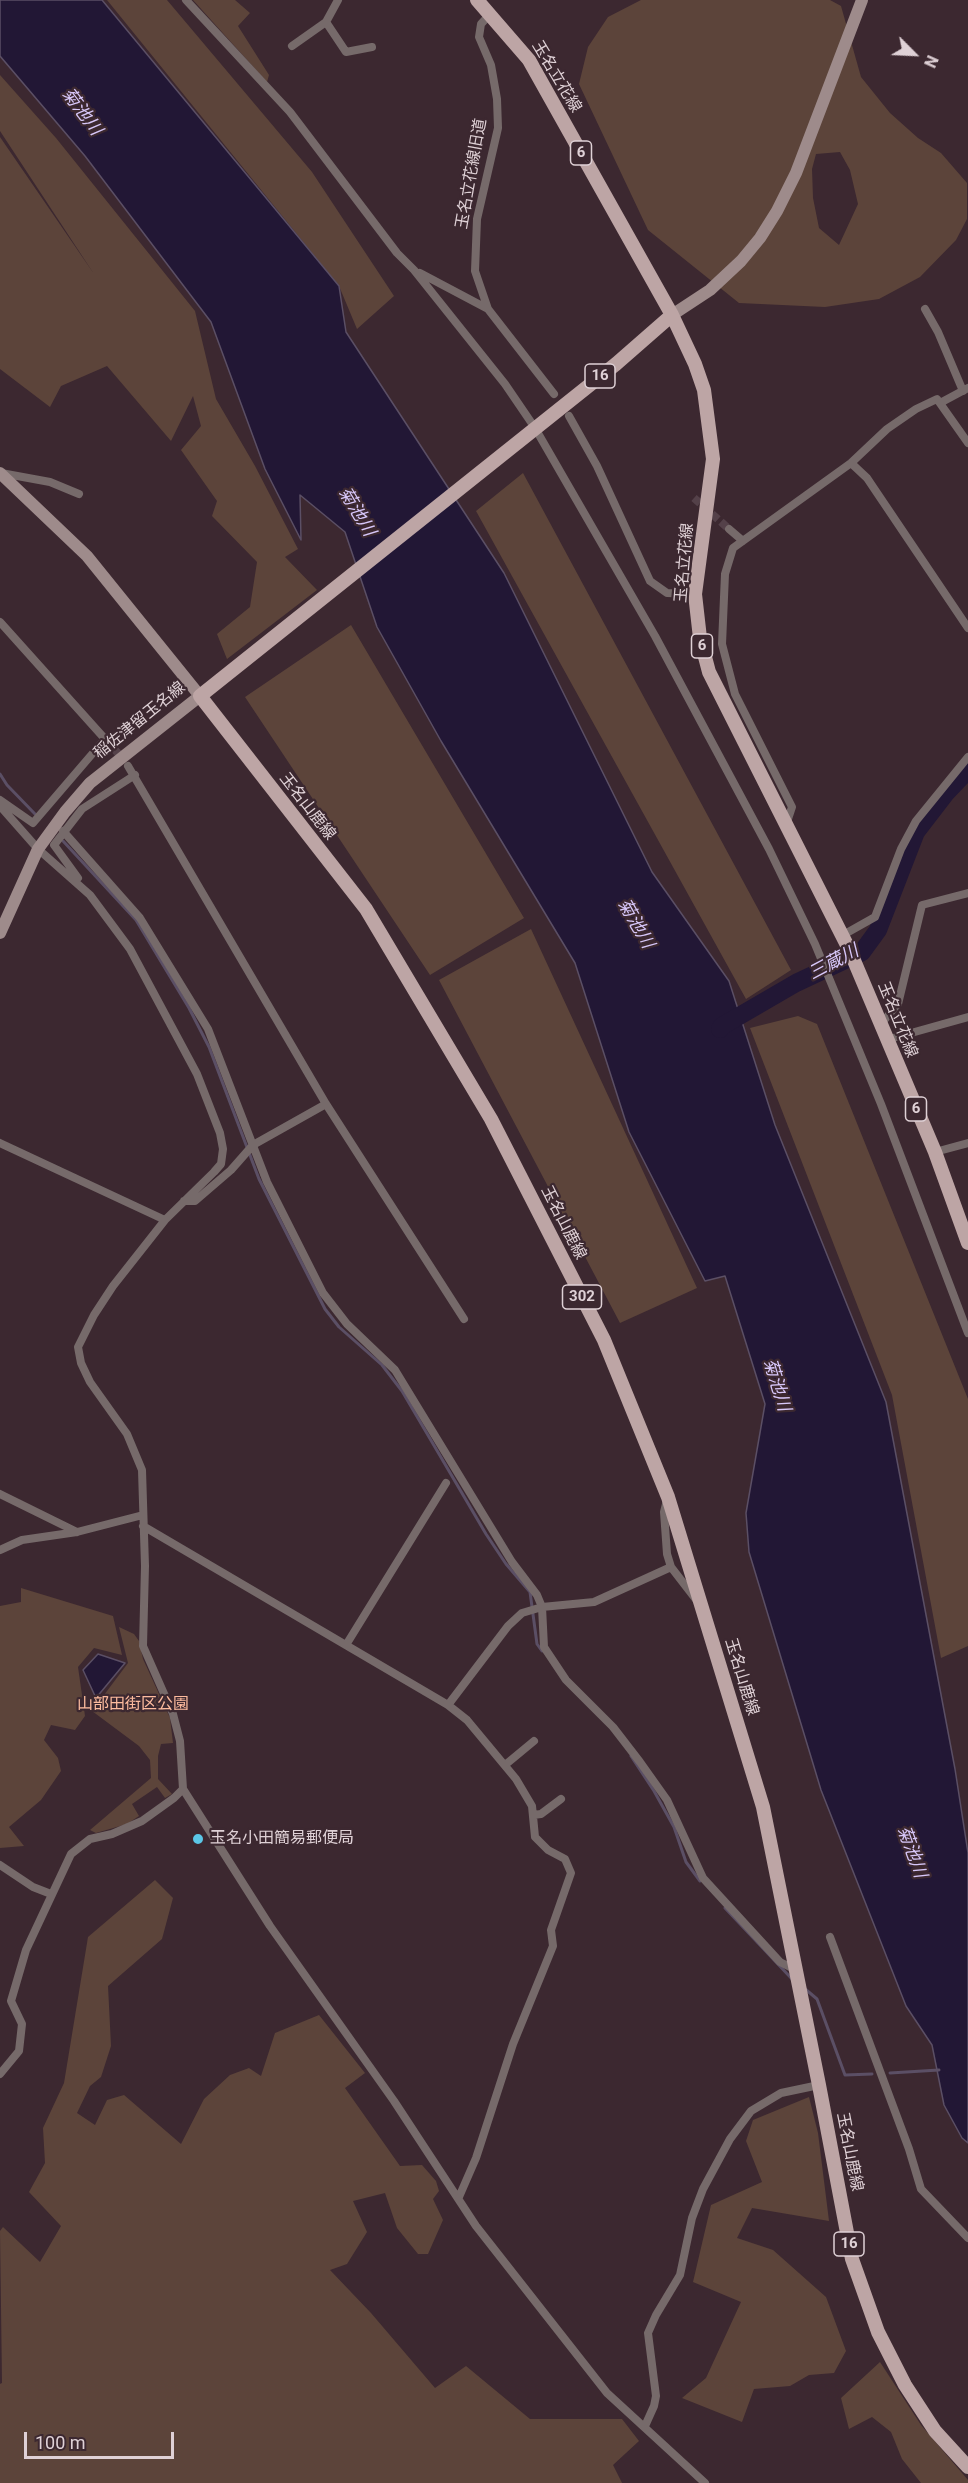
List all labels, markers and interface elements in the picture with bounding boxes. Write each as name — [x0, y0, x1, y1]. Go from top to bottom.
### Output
north arrow — [884, 24, 944, 84]
street label: 玉名立花線 — [527, 38, 585, 116]
text: N — [920, 52, 942, 71]
water label: 菊池川 — [56, 84, 106, 140]
street label: 玉名立花線旧道 — [453, 117, 491, 231]
road number: 6 — [570, 141, 592, 165]
road number: 16 — [585, 364, 615, 388]
water label: 菊池川 — [333, 483, 379, 541]
street label: 玉名立花線 — [672, 522, 698, 604]
road number: 6 — [692, 634, 712, 658]
street label: 稲佐津留玉名線 — [90, 678, 190, 764]
street label: 玉名山鹿線 — [275, 770, 339, 844]
water label: 菊池川 — [612, 895, 658, 953]
water label: 三蔵川 — [805, 941, 863, 985]
street label: 玉名立花線 — [873, 979, 921, 1061]
road number: 6 — [906, 1097, 926, 1121]
street label: 玉名山鹿線 — [536, 1183, 590, 1263]
road number: 302 — [562, 1285, 602, 1309]
water label: 菊池川 — [758, 1356, 794, 1414]
street label: 玉名山鹿線 — [720, 1636, 762, 1718]
park label: 山部田街区公園 — [77, 1695, 189, 1715]
water label: 菊池川 — [892, 1823, 930, 1881]
place label: 玉名小田簡易郵便局 — [210, 1829, 354, 1849]
marker: 玉名小田簡易郵便局 — [191, 1832, 205, 1846]
street label: 玉名山鹿線 — [832, 2111, 866, 2193]
road number: 16 — [834, 2232, 864, 2256]
scale bar — [27, 2420, 177, 2458]
text: 100 m — [35, 2432, 86, 2453]

